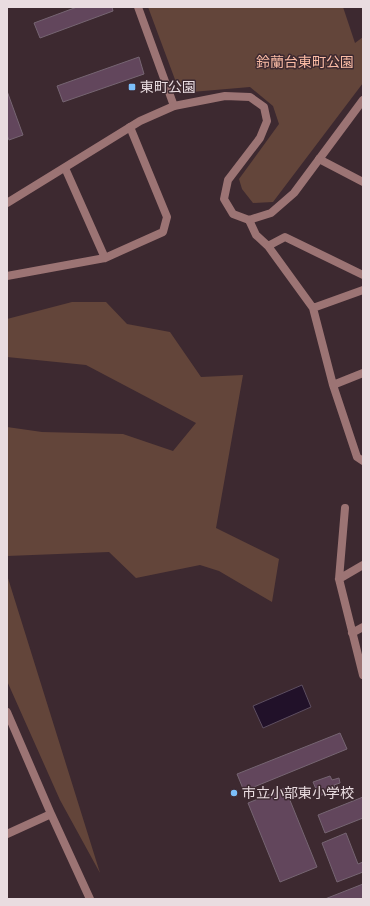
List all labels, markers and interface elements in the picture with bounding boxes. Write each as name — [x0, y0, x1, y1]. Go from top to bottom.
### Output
park label: 鈴蘭台東町公園 — [256, 52, 354, 71]
place label: 東町公園 — [140, 77, 196, 96]
marker: 東町公園 — [127, 82, 137, 92]
place label: 市立小部東小学校 — [242, 783, 354, 802]
marker: 市立小部東小学校 — [229, 788, 239, 798]

